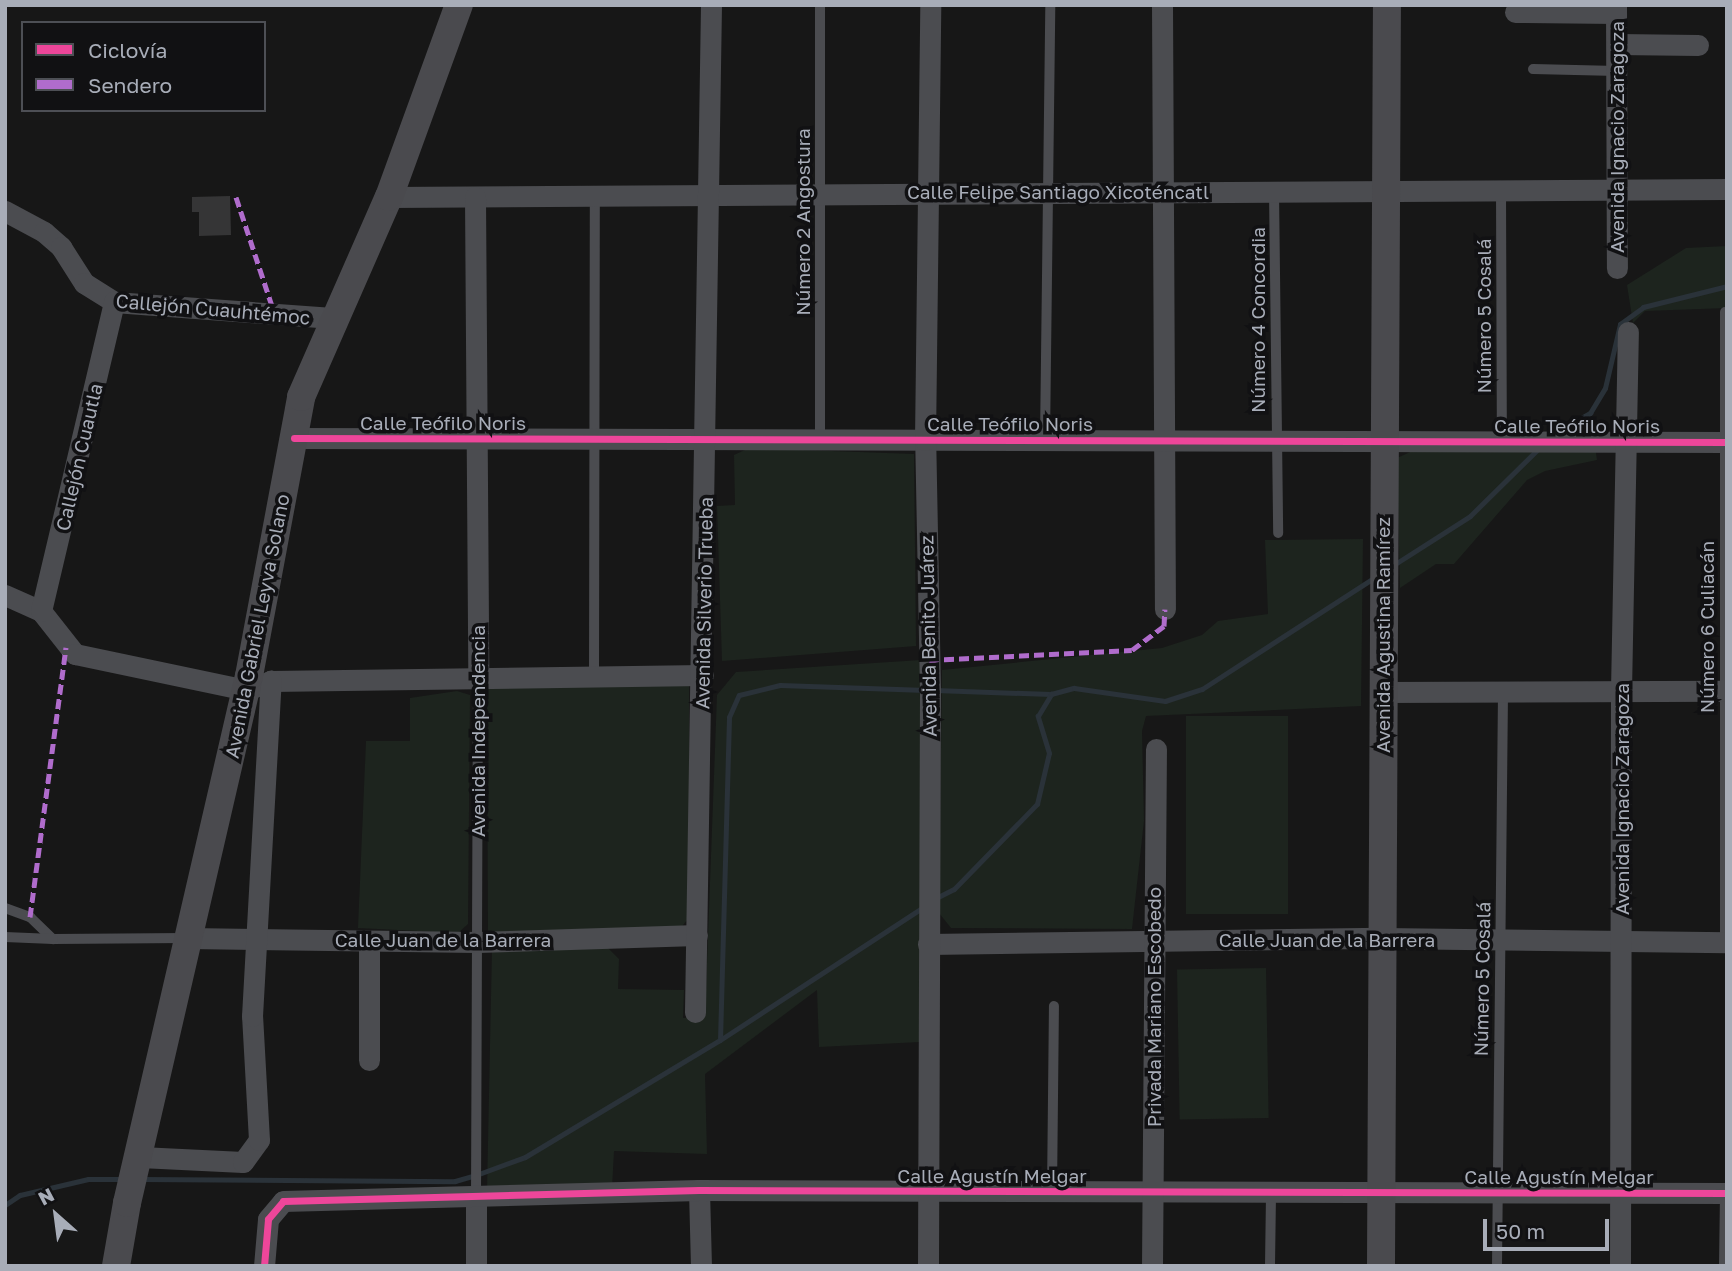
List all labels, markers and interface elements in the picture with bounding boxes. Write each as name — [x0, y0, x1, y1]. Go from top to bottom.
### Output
legend — [21, 21, 266, 112]
street label: Avenida Ignacio Zaragoza — [1606, 21, 1628, 253]
text: Ciclovía — [88, 37, 167, 63]
text: Sendero — [88, 72, 172, 98]
street label: Número 2 Angostura — [792, 128, 814, 316]
street label: Calle Felipe Santiago Xicoténcatl — [907, 181, 1209, 203]
street label: Número 4 Concordia — [1247, 227, 1269, 413]
street label: Número 5 Cosalá — [1473, 239, 1495, 393]
street label: Callejón Cuauhtémoc — [115, 289, 311, 329]
street label: Callejón Cuautla — [51, 381, 107, 533]
street label: Calle Teófilo Noris — [360, 412, 526, 434]
street label: Calle Teófilo Noris — [927, 413, 1093, 435]
street label: Calle Teófilo Noris — [1494, 415, 1660, 437]
street label: Avenida Gabriel Leyva Solano — [220, 492, 294, 760]
street label: Avenida Silverio Trueba — [691, 497, 717, 709]
street label: Avenida Agustina Ramírez — [1372, 517, 1394, 753]
street label: Avenida Benito Juárez — [915, 535, 941, 737]
street label: Número 6 Culiacán — [1696, 541, 1718, 713]
street label: Avenida Independencia — [467, 625, 489, 837]
street label: Avenida Ignacio Zaragoza — [1611, 683, 1633, 915]
street label: Privada Mariano Escobedo — [1143, 887, 1165, 1127]
street label: Número 5 Cosalá — [1469, 901, 1495, 1057]
street label: Calle Juan de la Barrera — [335, 929, 551, 951]
street label: Calle Juan de la Barrera — [1219, 929, 1435, 951]
street label: Calle Agustín Melgar — [897, 1165, 1087, 1187]
street label: Calle Agustín Melgar — [1464, 1166, 1654, 1188]
north arrow — [21, 1180, 91, 1250]
text: N — [34, 1182, 58, 1210]
scale bar — [1487, 1204, 1613, 1248]
text: 50 m — [1496, 1218, 1545, 1244]

